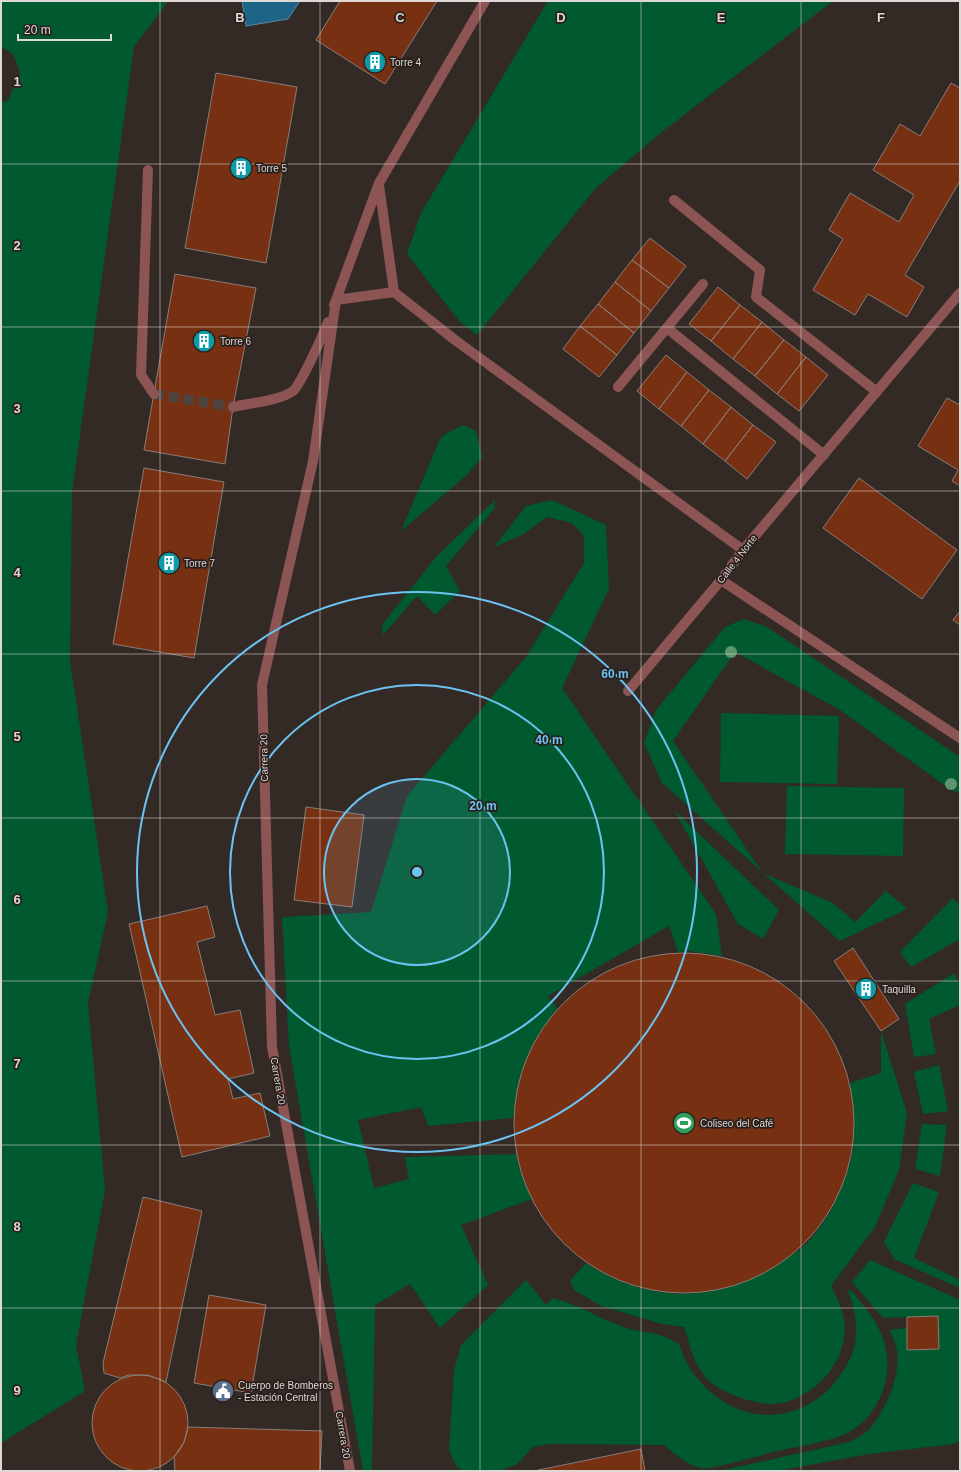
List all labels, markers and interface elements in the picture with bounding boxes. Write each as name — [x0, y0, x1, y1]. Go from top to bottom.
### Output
text: B — [235, 10, 245, 25]
text: C — [395, 10, 405, 25]
text: D — [556, 10, 566, 25]
text: E — [717, 10, 726, 25]
text: F — [877, 10, 885, 25]
scale bar — [18, 16, 111, 42]
text: 20 m — [24, 23, 51, 37]
building icon: Torre 4 — [362, 49, 388, 75]
place label: Torre 4 — [390, 57, 422, 68]
text: 1 — [13, 74, 21, 89]
building icon: Torre 5 — [228, 155, 254, 181]
place label: Torre 5 — [256, 163, 288, 174]
text: 2 — [13, 238, 21, 253]
building icon: Torre 6 — [191, 328, 217, 354]
place label: Torre 6 — [220, 336, 252, 347]
text: 3 — [13, 401, 21, 416]
street label: Calle 4 Norte — [715, 532, 760, 585]
building icon: Torre 7 — [156, 550, 182, 576]
place label: Torre 7 — [184, 558, 216, 569]
text: 4 — [13, 565, 21, 580]
text: 60 m — [601, 667, 629, 681]
text: 5 — [13, 729, 21, 744]
text: 40 m — [535, 733, 563, 747]
street label: Carrera 20 — [258, 734, 270, 782]
text: 20 m — [469, 799, 497, 813]
centre of rings — [410, 865, 424, 879]
text: 6 — [13, 892, 21, 907]
building icon: Taquilla — [853, 976, 879, 1002]
place label: Taquilla — [882, 984, 916, 995]
text: 7 — [13, 1056, 21, 1071]
street label: Carrera 20 — [268, 1057, 288, 1106]
sports icon: Coliseo del Café — [671, 1110, 697, 1136]
place label: Coliseo del Café — [700, 1118, 774, 1129]
text: 8 — [13, 1219, 21, 1234]
public building icon: Cuerpo de Bomberos - Estación Central — [210, 1378, 236, 1404]
place label: Cuerpo de Bomberos - Estación Central — [238, 1380, 333, 1403]
text: 9 — [13, 1383, 21, 1398]
street label: Carrera 20 — [333, 1411, 353, 1460]

